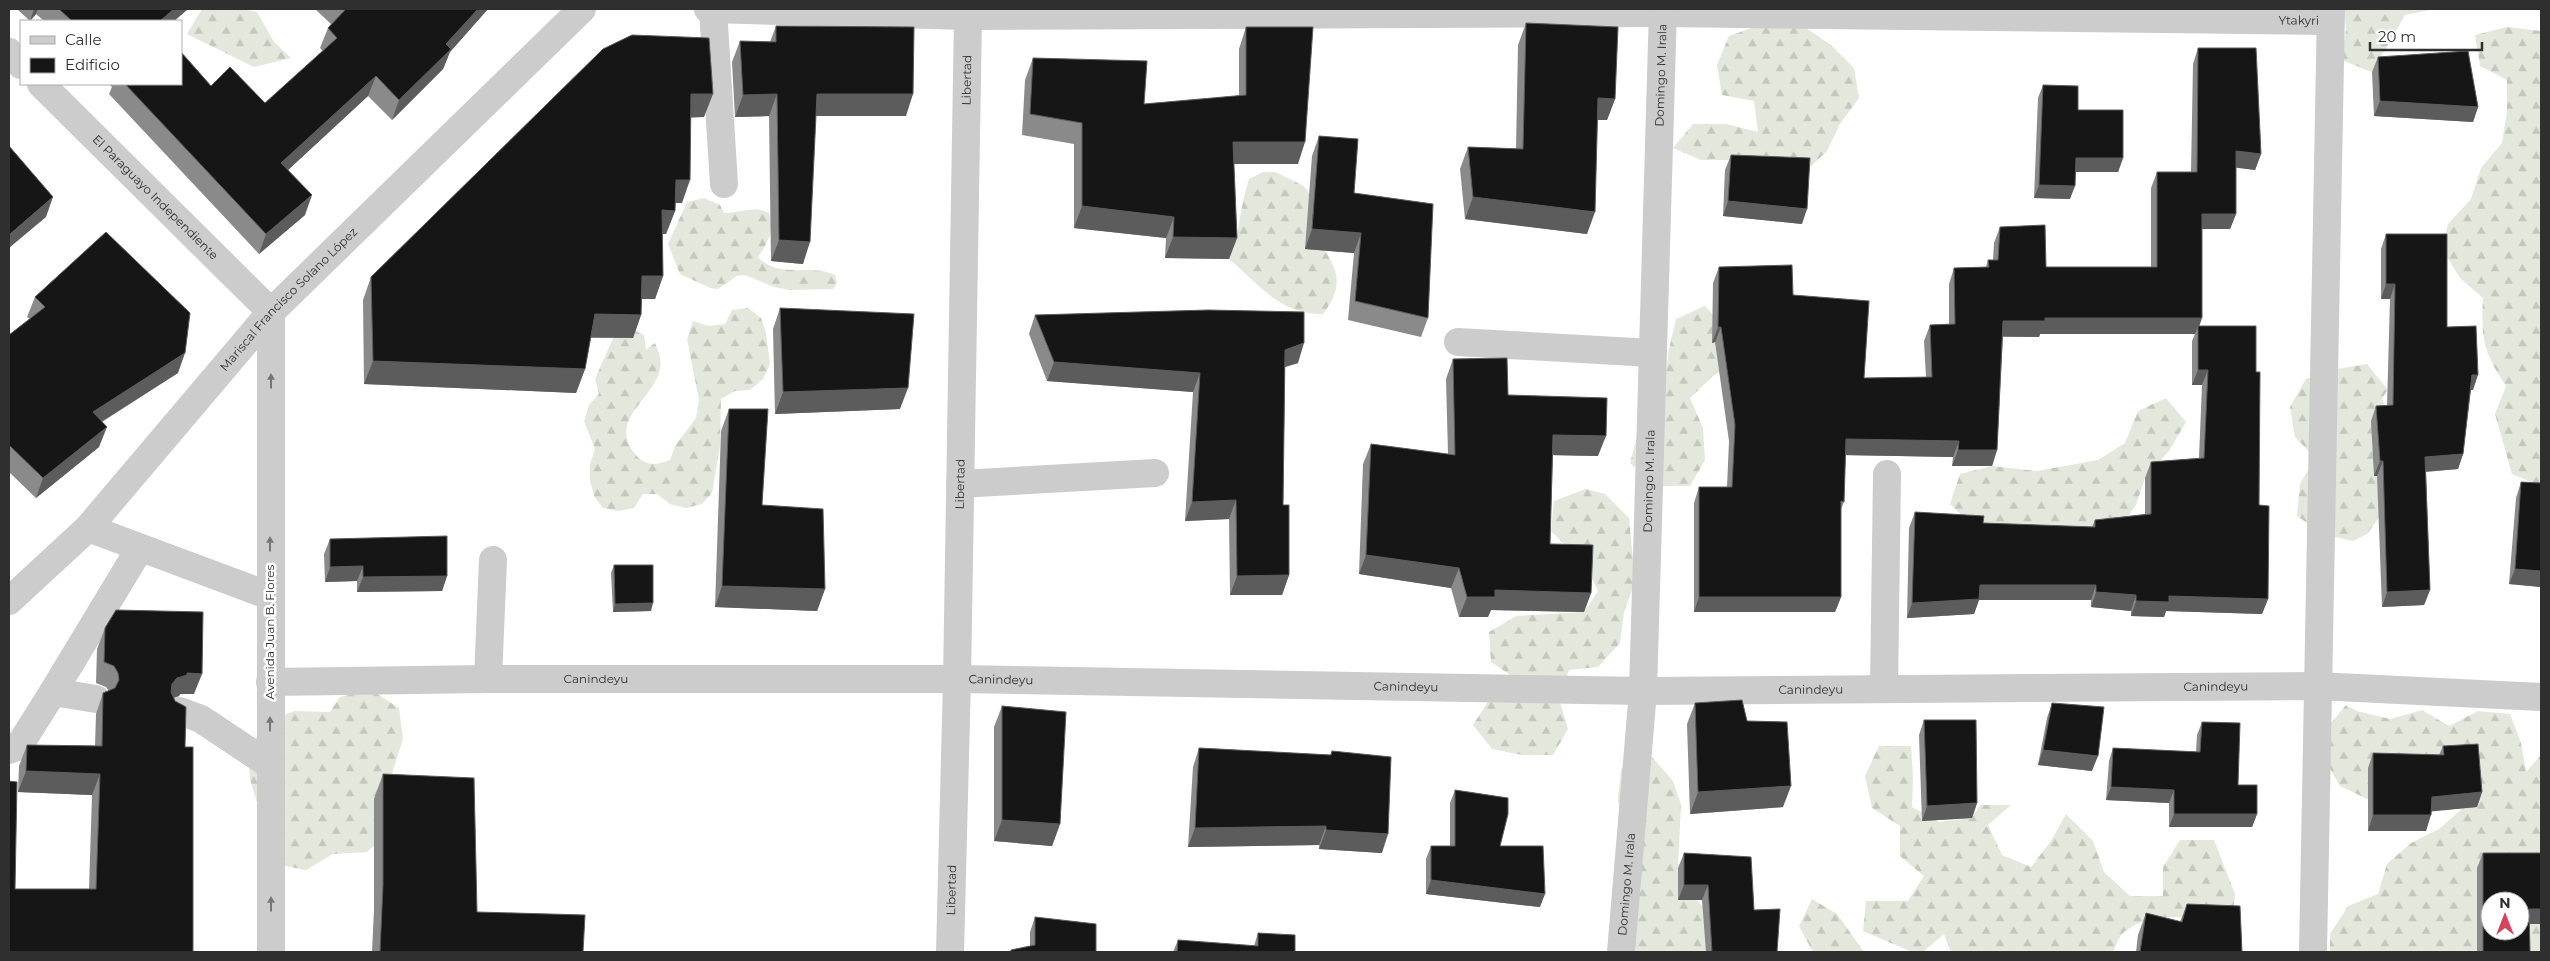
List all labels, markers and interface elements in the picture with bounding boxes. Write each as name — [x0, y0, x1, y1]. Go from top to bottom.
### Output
street label: Ytakyri — [2279, 12, 2319, 28]
legend — [20, 20, 182, 85]
scale bar — [2370, 20, 2482, 52]
street label: Domingo M. Irala — [1652, 23, 1670, 127]
text: 20 m — [2378, 27, 2416, 46]
text: Calle — [65, 30, 102, 49]
text: Edificio — [65, 55, 120, 74]
street label: Libertad — [959, 55, 974, 106]
street label: El Paraguayo Independiente — [90, 132, 222, 262]
street label: Mariscal Francisco Solano López — [216, 224, 360, 374]
one-way arrow — [267, 373, 275, 389]
street label: Domingo M. Irala — [1640, 429, 1658, 533]
street label: Libertad — [952, 459, 968, 510]
one-way arrow — [267, 535, 275, 551]
street label: Avenida Juan B. Flores — [262, 564, 277, 699]
street label: Canindeyu — [564, 671, 628, 686]
street label: Canindeyu — [968, 671, 1034, 687]
street label: Canindeyu — [1373, 678, 1438, 694]
street label: Canindeyu — [2183, 679, 2248, 694]
street label: Canindeyu — [1778, 682, 1843, 697]
one-way arrow — [266, 715, 274, 731]
street label: Domingo M. Irala — [1614, 832, 1638, 936]
street label: Libertad — [943, 865, 959, 915]
north arrow — [2480, 891, 2530, 941]
text: N — [2499, 894, 2511, 912]
one-way arrow — [267, 895, 275, 911]

